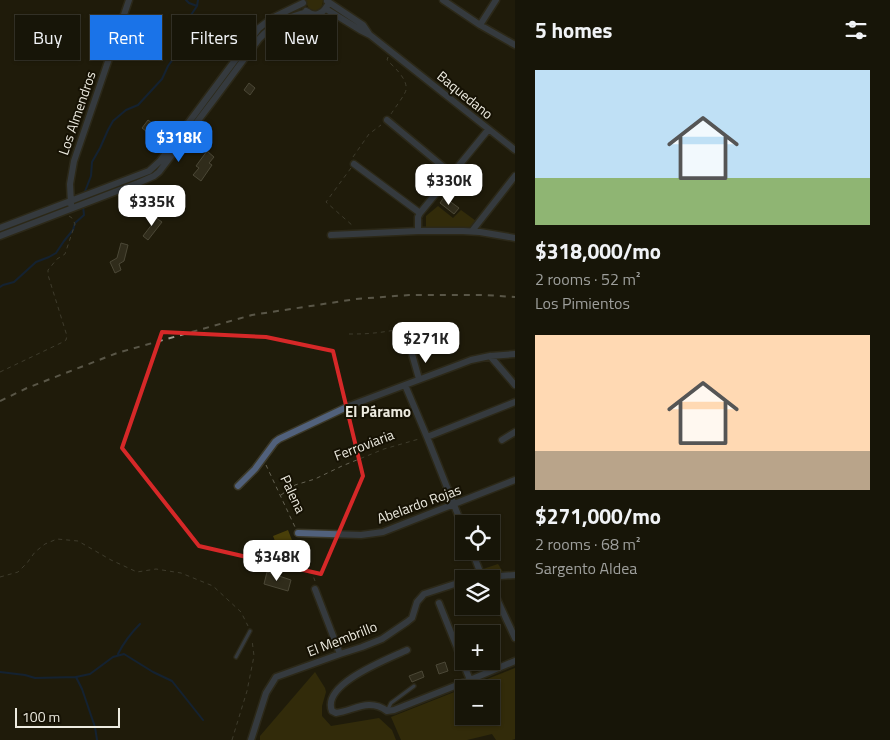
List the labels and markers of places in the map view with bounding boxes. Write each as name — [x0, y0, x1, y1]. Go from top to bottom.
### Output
pin: $318K — [144, 120, 214, 163]
pin: $330K — [414, 164, 484, 206]
pin: $335K — [117, 184, 187, 227]
pin: $271K — [391, 322, 461, 364]
pin: $348K — [242, 540, 312, 582]

